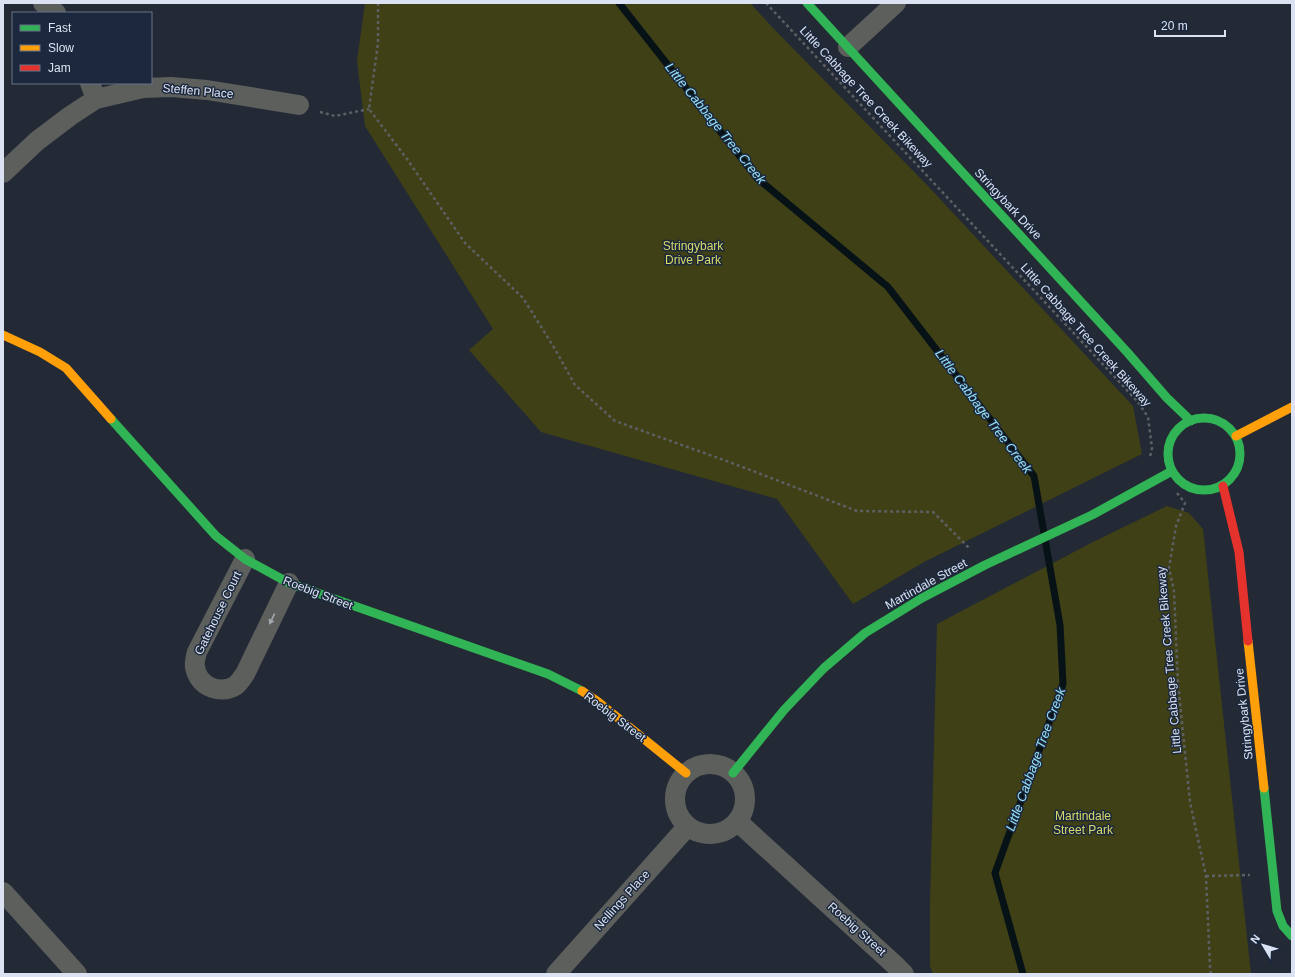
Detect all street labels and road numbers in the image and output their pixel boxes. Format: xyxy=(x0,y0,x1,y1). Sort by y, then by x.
street label: Little Cabbage Tree Creek Bikeway xyxy=(797,23,935,171)
street label: Steffen Place xyxy=(162,81,234,101)
street label: Stringybark Drive xyxy=(971,166,1045,243)
street label: Little Cabbage Tree Creek Bikeway xyxy=(1018,260,1154,410)
street label: Martindale Street xyxy=(883,555,970,612)
street label: Little Cabbage Tree Creek Bikeway xyxy=(1154,566,1184,754)
street label: Gatehouse Court xyxy=(192,568,245,657)
street label: Roebig Street xyxy=(281,573,355,613)
street label: Stringybark Drive xyxy=(1232,667,1256,760)
street label: Roebig Street xyxy=(581,689,649,745)
street label: Nellings Place xyxy=(591,867,653,933)
street label: Roebig Street xyxy=(825,899,889,959)

